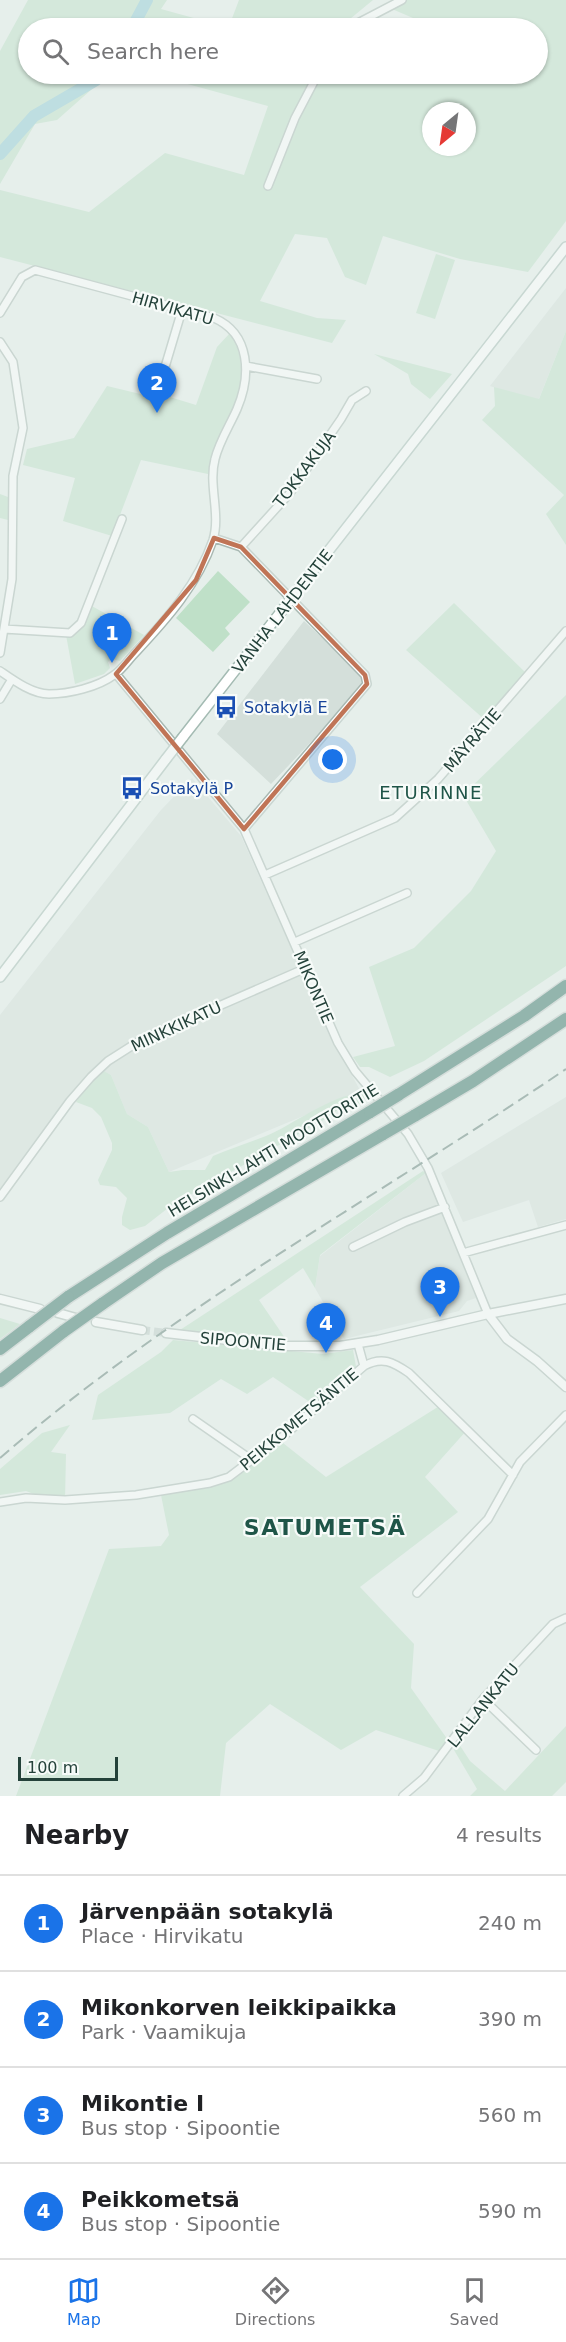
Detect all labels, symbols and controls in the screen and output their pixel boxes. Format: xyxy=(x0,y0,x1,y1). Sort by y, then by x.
search box xyxy=(18,18,548,84)
icon: search xyxy=(39,35,72,68)
text: Search here xyxy=(87,39,219,64)
north arrow xyxy=(422,102,476,156)
street label: HIRVIKATU xyxy=(130,288,216,329)
pin: 2 xyxy=(138,364,176,413)
street label: TOKKAKUJA xyxy=(269,427,339,512)
street label: VANHA LAHDENTIE xyxy=(228,546,337,677)
pin: 1 xyxy=(92,614,132,663)
bus stop icon: Sotakylä E xyxy=(213,694,239,720)
place label: Sotakylä E xyxy=(244,698,328,717)
street label: MÄYRÄTIE xyxy=(440,705,505,776)
your location xyxy=(318,745,347,774)
bus stop icon: Sotakylä P xyxy=(119,775,145,801)
place label: Sotakylä P xyxy=(150,779,234,798)
district label: ETURINNE xyxy=(379,782,483,803)
street label: MIKONTIE xyxy=(290,948,337,1026)
street label: MINKKIKATU xyxy=(128,997,224,1056)
street label: HELSINKI-LAHTI MOOTTORITIE xyxy=(165,1080,382,1221)
pin: 3 xyxy=(420,1268,460,1317)
pin: 4 xyxy=(306,1304,346,1353)
street label: SIPOONTIE xyxy=(199,1328,287,1355)
street label: PEIKKOMETSÄNTIE xyxy=(236,1364,362,1474)
district label: SATUMETSÄ xyxy=(244,1515,406,1540)
street label: LALLANKATU xyxy=(444,1659,523,1751)
scale bar xyxy=(18,1754,118,1782)
text: 100 m xyxy=(27,1758,78,1777)
text: Nearby xyxy=(24,1820,129,1850)
text: 4 results xyxy=(456,1823,542,1847)
text: Järvenpään sotakylä xyxy=(81,1899,334,1924)
text: 1 xyxy=(37,1911,50,1935)
text: 240 m xyxy=(478,1911,542,1935)
text: Place · Hirvikatu xyxy=(81,1924,243,1948)
text: Mikonkorven leikkipaikka xyxy=(81,1995,397,2020)
text: 2 xyxy=(37,2007,50,2031)
text: 390 m xyxy=(478,2007,542,2031)
text: Park · Vaamikuja xyxy=(81,2020,246,2044)
text: Mikontie I xyxy=(81,2091,204,2116)
text: 3 xyxy=(37,2103,50,2127)
text: 560 m xyxy=(478,2103,542,2127)
text: Bus stop · Sipoontie xyxy=(81,2116,280,2140)
text: Peikkometsä xyxy=(81,2187,240,2212)
text: 4 xyxy=(37,2199,50,2223)
text: 590 m xyxy=(478,2199,542,2223)
text: Bus stop · Sipoontie xyxy=(81,2212,280,2236)
tab: Map xyxy=(67,2274,101,2329)
tab: Directions xyxy=(235,2274,315,2329)
tab: Saved xyxy=(450,2274,499,2329)

